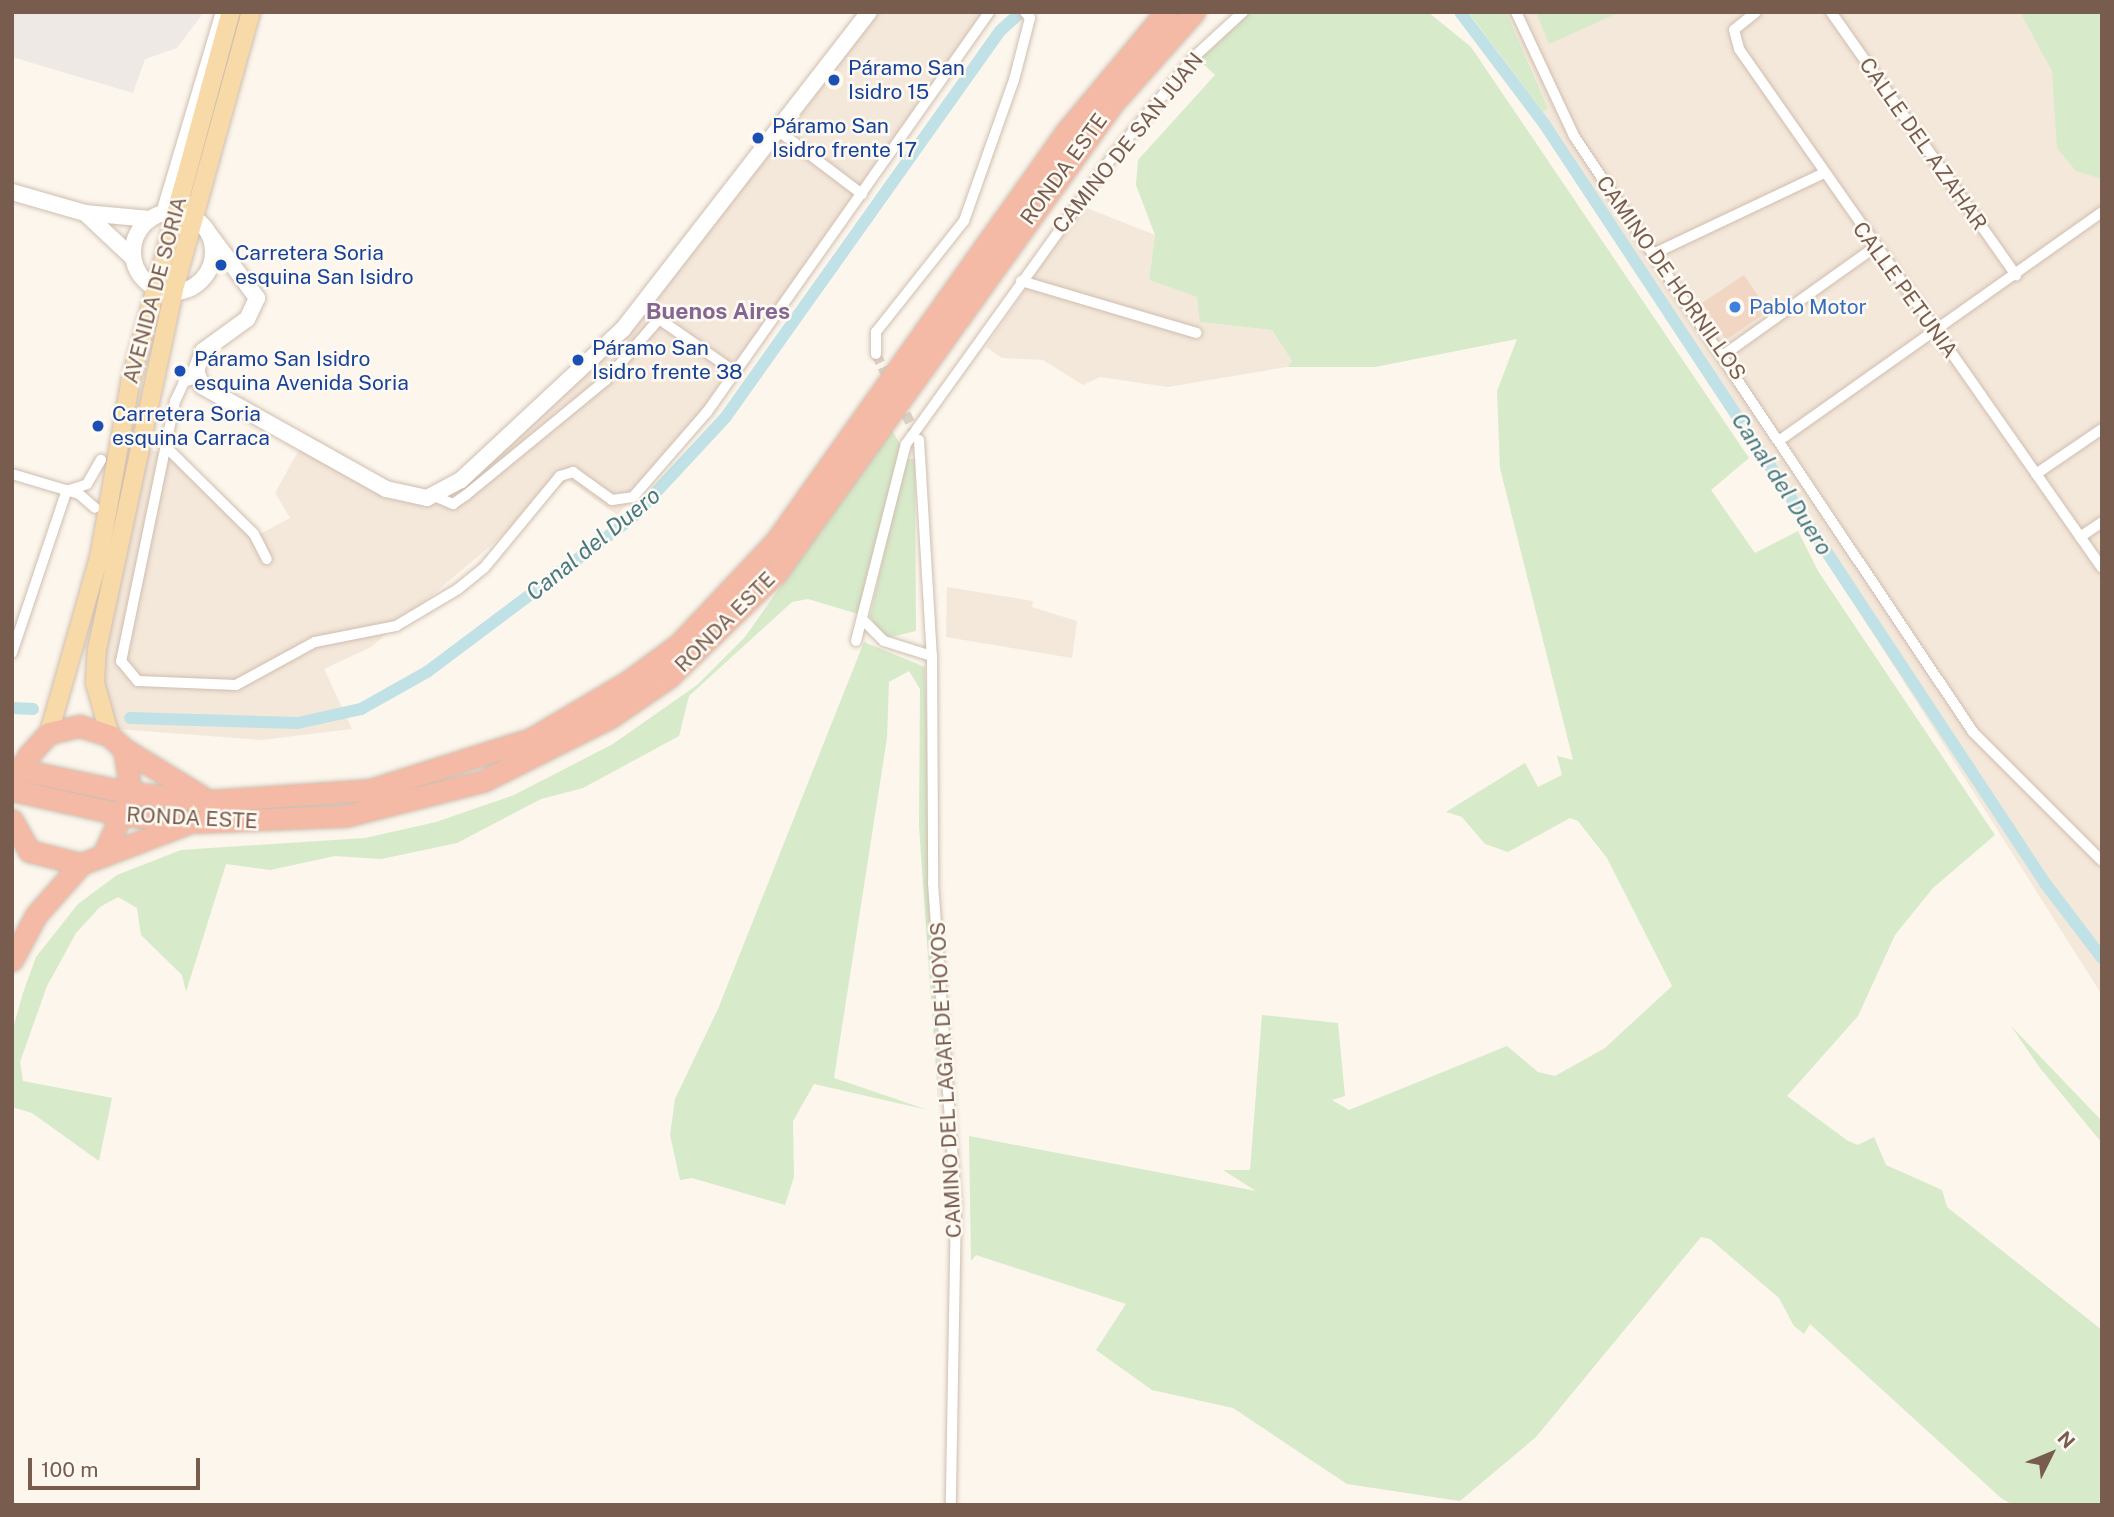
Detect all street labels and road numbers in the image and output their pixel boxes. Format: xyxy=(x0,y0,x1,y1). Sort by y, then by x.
street label: CAMINO DE SAN JUAN xyxy=(1047,48,1209,238)
street label: CALLE DEL AZAHAR xyxy=(1854,53,1992,235)
street label: RONDA ESTE xyxy=(1015,108,1113,230)
street label: CAMINO DE HORNILLOS xyxy=(1591,171,1751,385)
street label: AVENIDA DE SORIA xyxy=(118,194,192,386)
street label: CALLE PETUNIA xyxy=(1847,217,1963,363)
street label: RONDA ESTE xyxy=(670,567,780,677)
street label: RONDA ESTE xyxy=(126,802,258,834)
street label: CAMINO DEL LAGAR DE HOYOS xyxy=(925,921,967,1239)

